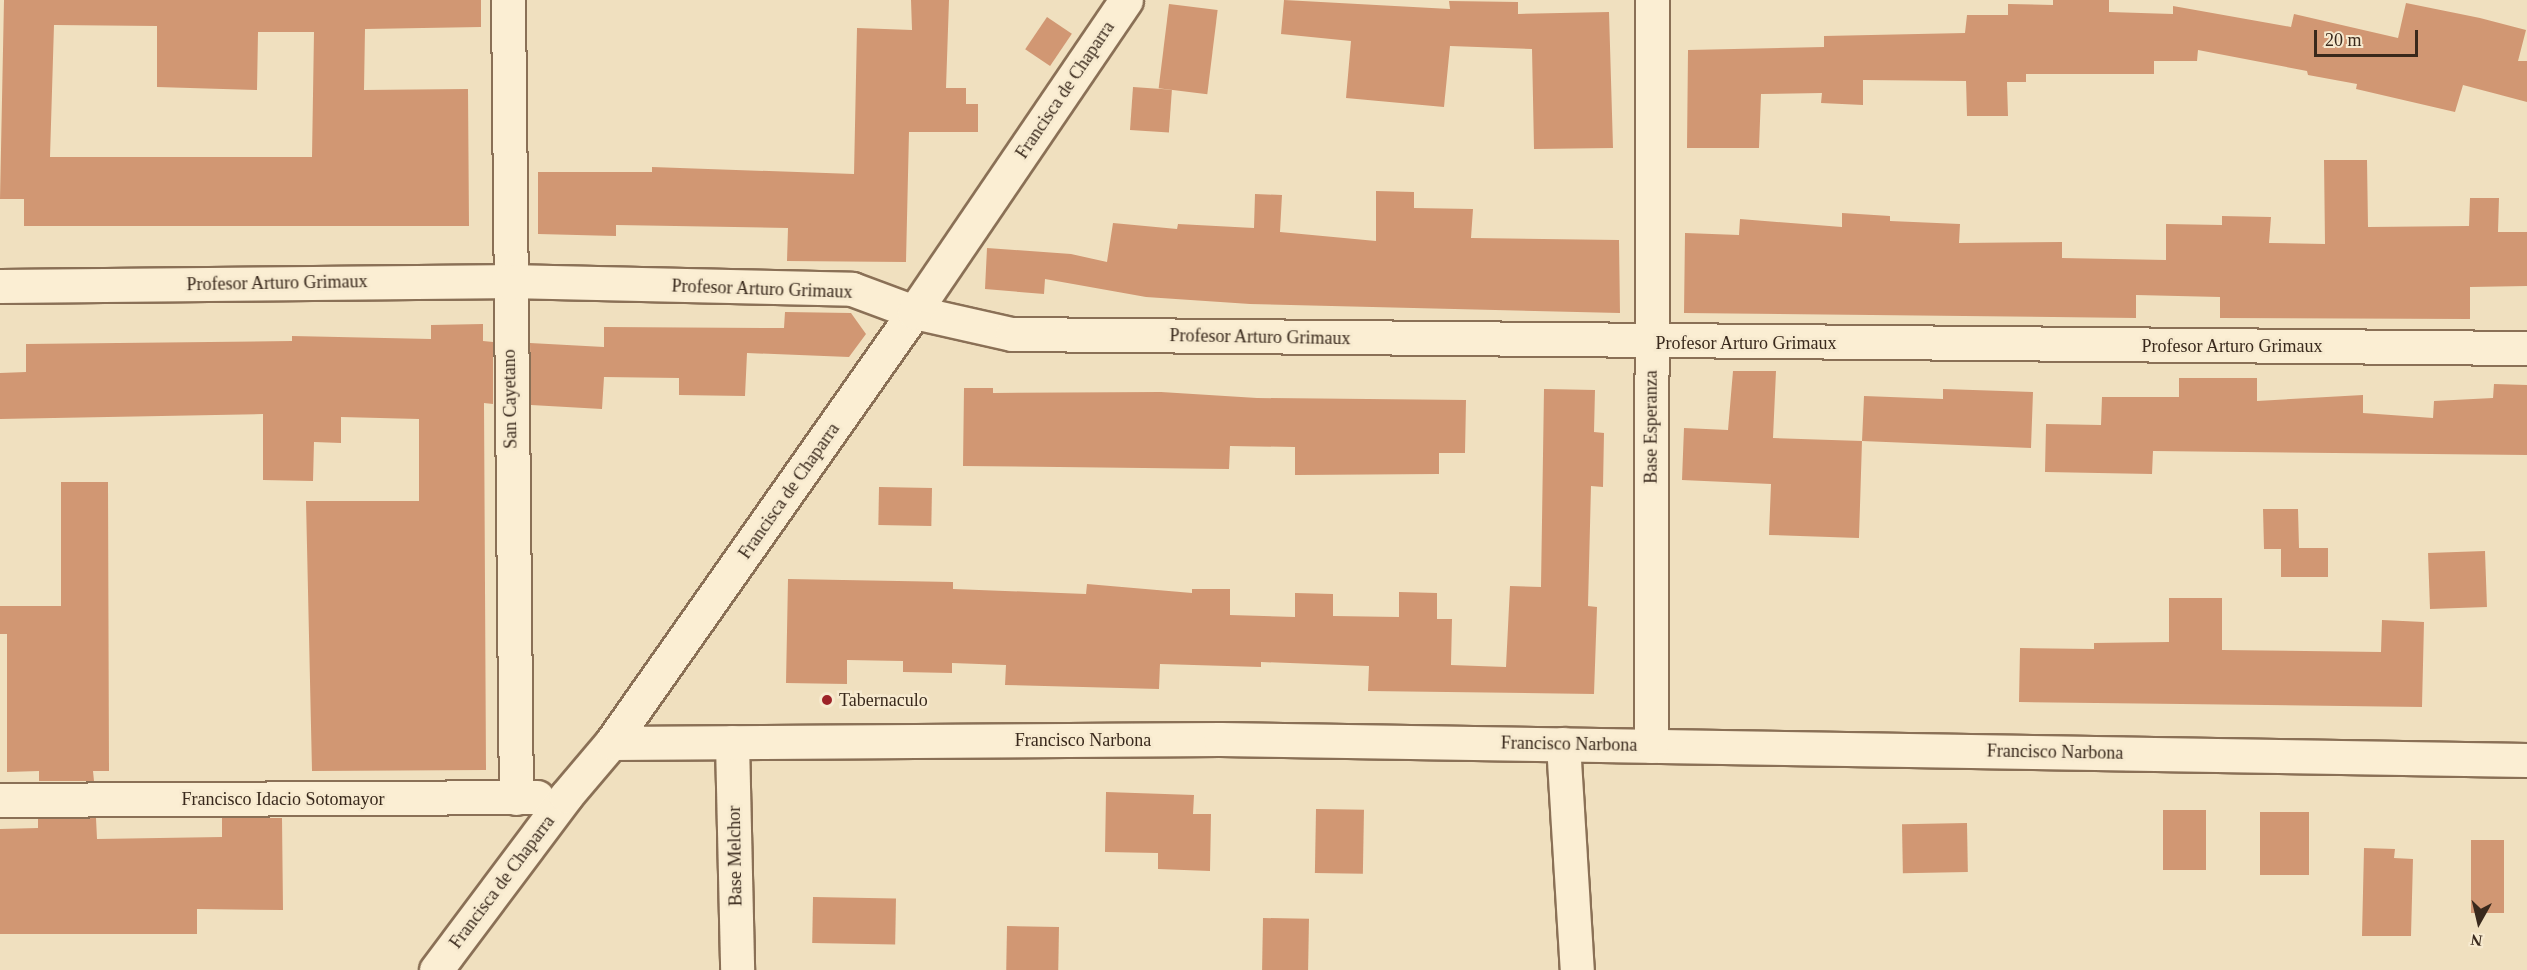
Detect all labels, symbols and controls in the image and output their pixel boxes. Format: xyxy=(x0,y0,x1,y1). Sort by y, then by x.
street label: Francisca de Chaparra xyxy=(1011,17,1119,163)
scale bar xyxy=(2317,18,2420,56)
text: 20 m xyxy=(2325,30,2362,50)
street label: Profesor Arturo Grimaux xyxy=(186,271,368,295)
street label: Profesor Arturo Grimaux xyxy=(671,275,853,303)
street label: Profesor Arturo Grimaux xyxy=(1169,325,1351,349)
street label: Profesor Arturo Grimaux xyxy=(1655,332,1837,354)
street label: Profesor Arturo Grimaux xyxy=(2141,335,2323,357)
street label: San Cayetano xyxy=(498,349,522,449)
street label: Base Esperanza xyxy=(1640,370,1662,484)
street label: Francisca de Chaparra xyxy=(734,419,844,563)
place label: Tabernaculo xyxy=(839,689,928,711)
marker: Tabernaculo xyxy=(820,693,834,707)
street label: Francisco Narbona xyxy=(1015,729,1151,751)
street label: Francisco Narbona xyxy=(1501,732,1637,756)
street label: Francisco Narbona xyxy=(1987,740,2123,764)
street label: Francisco Idacio Sotomayor xyxy=(182,788,384,810)
street label: Base Melchor xyxy=(723,806,747,906)
street label: Francisca de Chaparra xyxy=(445,811,559,953)
north arrow xyxy=(2449,892,2509,952)
text: N xyxy=(2470,931,2483,950)

